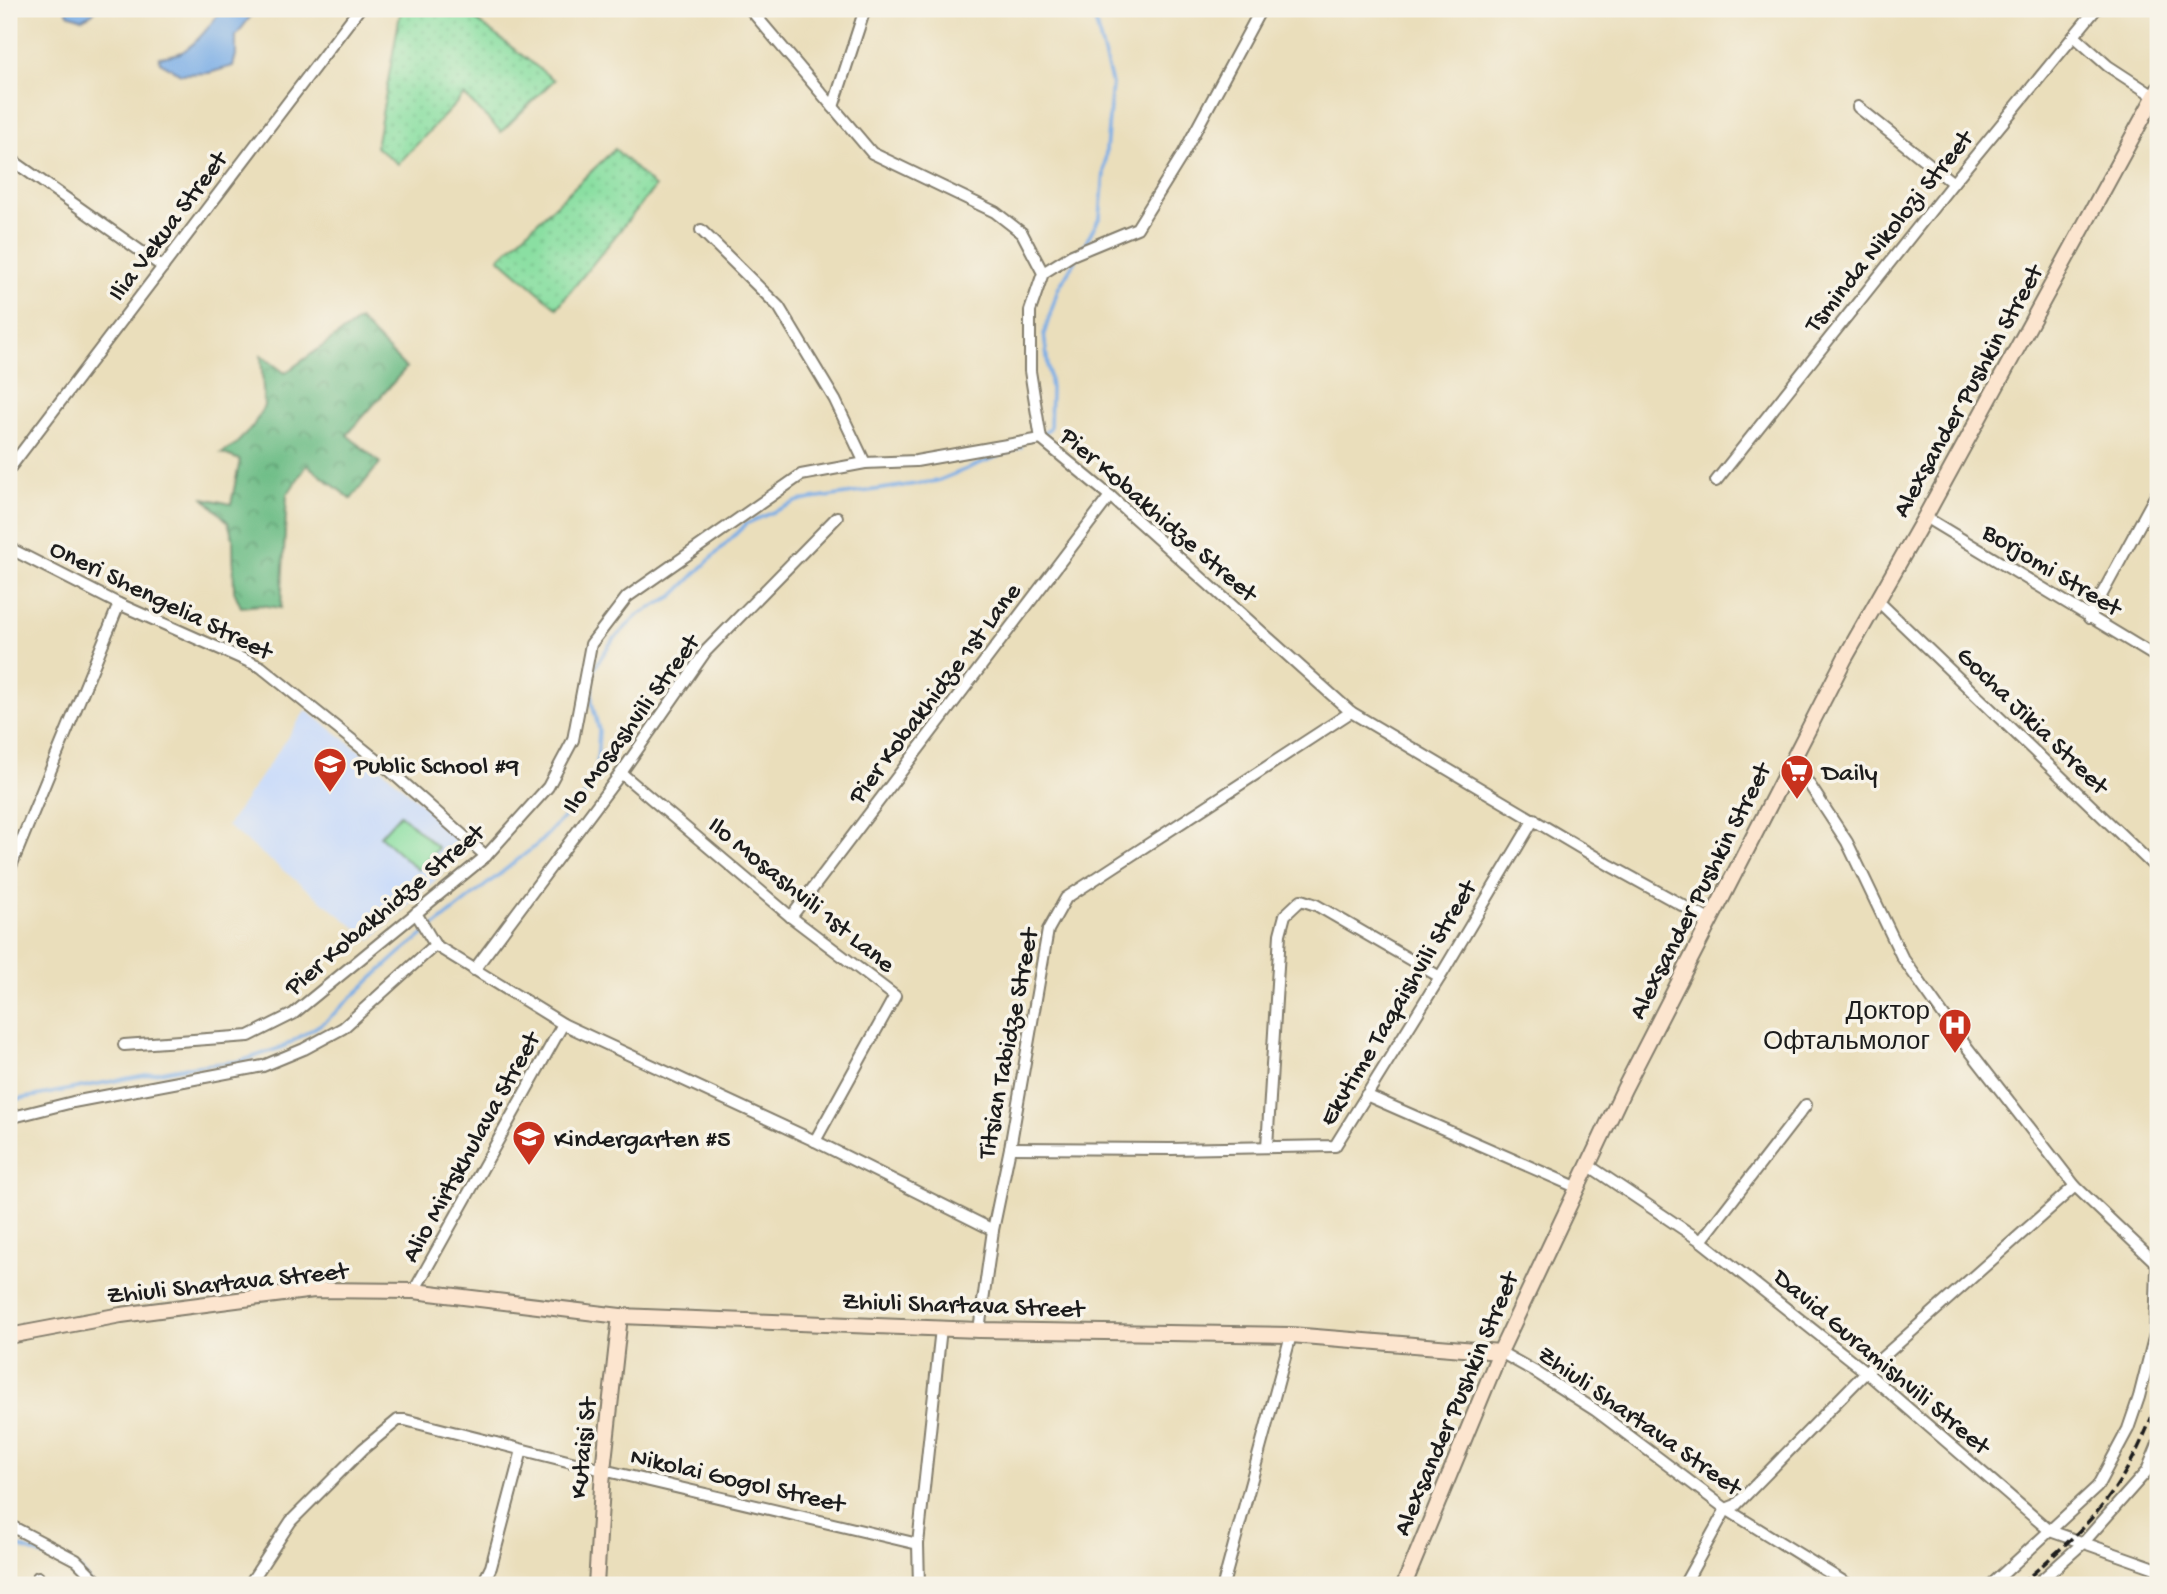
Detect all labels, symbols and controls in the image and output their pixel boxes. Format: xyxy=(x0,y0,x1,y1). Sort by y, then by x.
street label: Tsminda Nikolozi Street xyxy=(1798,124,1983,342)
street label: Ilia Vekua Street xyxy=(103,145,238,309)
street label: Alexsander Pushkin Street xyxy=(1888,259,2053,524)
street label: Pier Kobakhidze Street xyxy=(1051,422,1264,612)
street label: Borjomi Street xyxy=(1975,518,2128,627)
street label: Oneri Shengelia Street xyxy=(44,535,278,670)
street label: Pier Kobakhidze 1st Lane xyxy=(843,578,1030,812)
street label: Ilo Mosashvili Street xyxy=(557,628,710,822)
street label: Gocha Jikia Street xyxy=(1948,642,2115,804)
school or university icon: Public School #9 xyxy=(311,745,349,794)
supermarket icon: Daily xyxy=(1778,752,1816,801)
place label: Public School #9 xyxy=(353,753,519,784)
street label: Alexsander Pushkin Street xyxy=(1624,757,1781,1025)
place label: Daily xyxy=(1820,760,1878,791)
street label: Ilo Mosashvili 1st Lane xyxy=(700,811,900,982)
street label: Pier Kobakhidze Street xyxy=(279,817,494,1005)
street label: Ekvtime Taqaishvili Street xyxy=(1314,874,1487,1133)
street label: Titsian Tabidze Street xyxy=(973,924,1048,1164)
place label: Доктор Офтальмолог xyxy=(1763,999,1930,1060)
hospital icon: Доктор Офтальмолог xyxy=(1936,1006,1974,1055)
street label: Alio Mirtskhulava Street xyxy=(397,1025,550,1269)
school or university icon: Kindergarten #5 xyxy=(510,1118,548,1167)
place label: Kindergarten #5 xyxy=(554,1126,731,1157)
street label: Zhiuli Shartava Street xyxy=(105,1257,352,1314)
street label: David Guramishvili Street xyxy=(1764,1262,1997,1465)
street label: Alexsander Pushkin Street xyxy=(1388,1266,1529,1541)
street label: Zhiuli Shartava Street xyxy=(841,1288,1087,1327)
street label: Zhiuli Shartava Street xyxy=(1530,1341,1748,1506)
street label: Kutaisi St xyxy=(565,1394,606,1500)
street label: Nikolai Gogol Street xyxy=(627,1443,850,1523)

